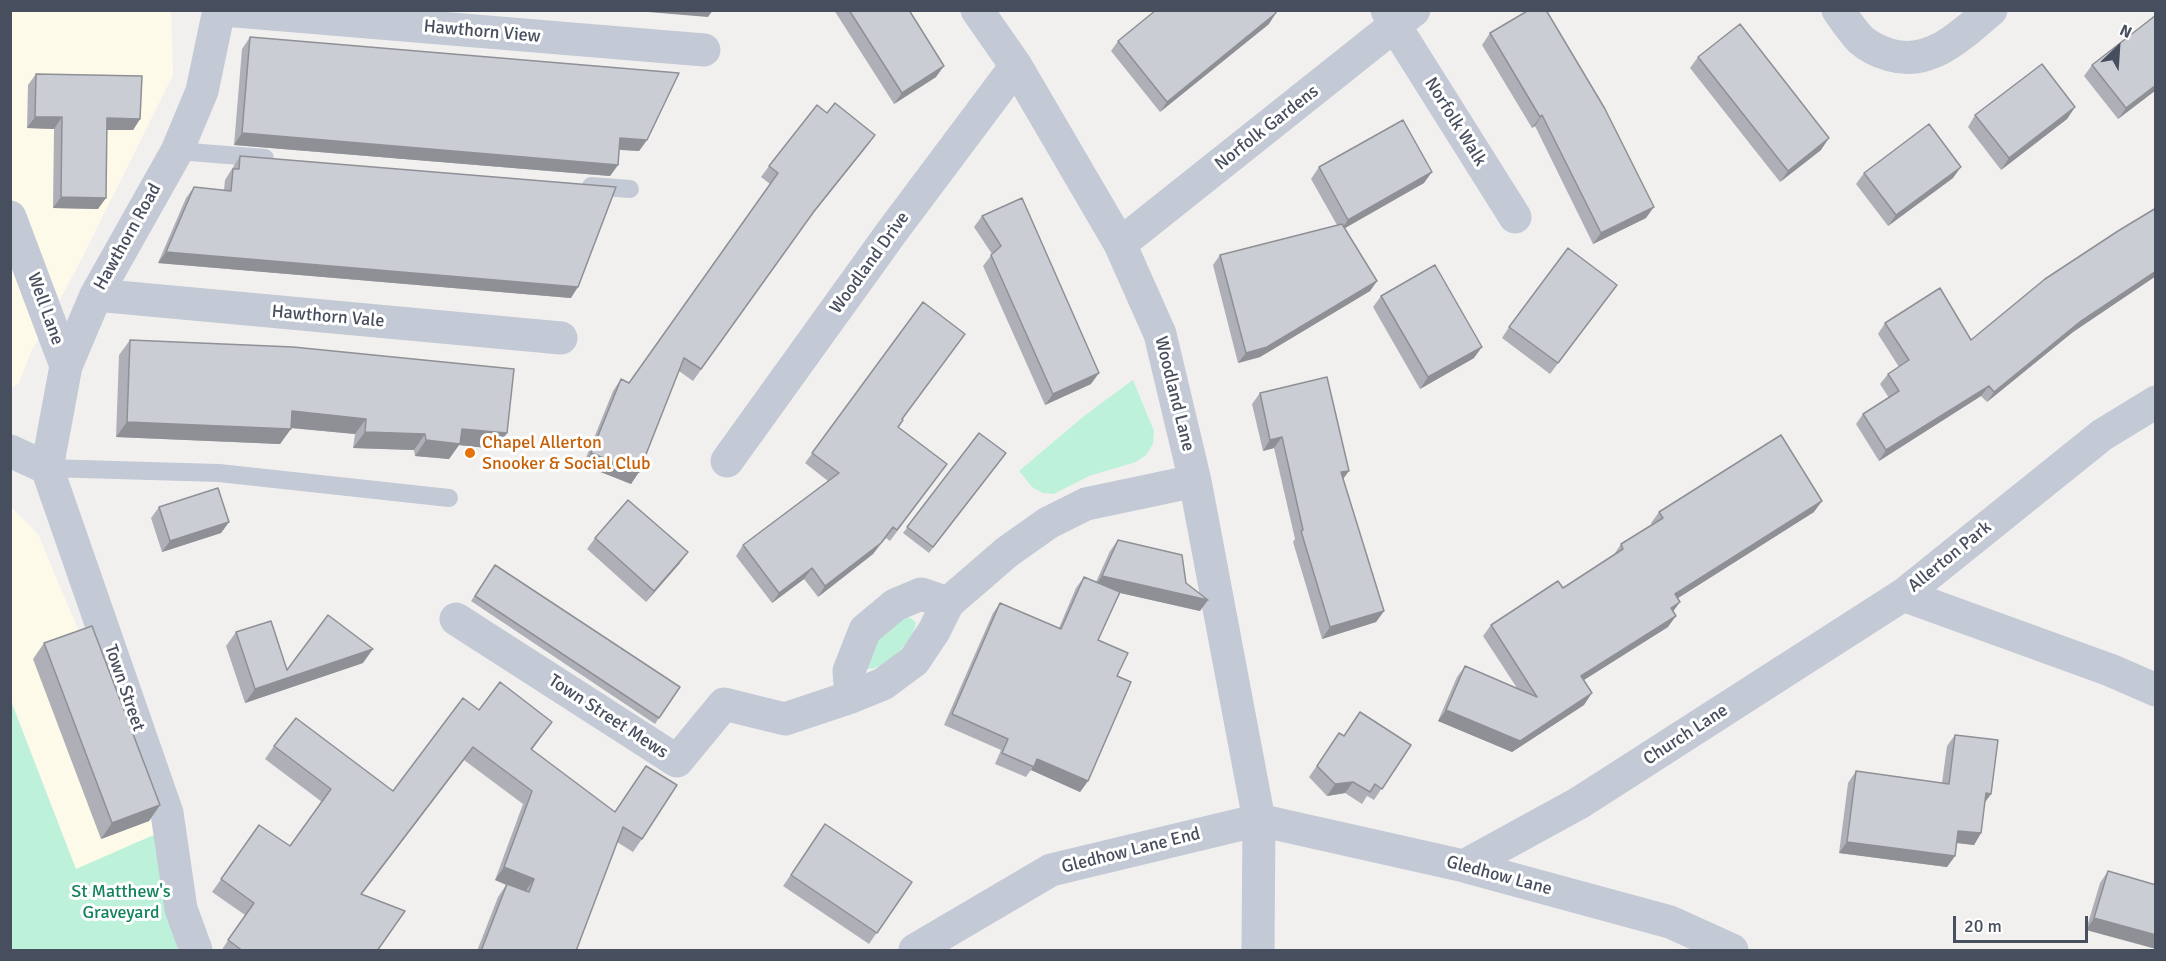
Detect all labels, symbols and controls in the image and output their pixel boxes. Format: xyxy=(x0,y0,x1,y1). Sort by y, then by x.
street label: Hawthorn View xyxy=(423,16,541,48)
north arrow xyxy=(2088,18,2148,78)
text: N xyxy=(2116,20,2135,43)
street label: Norfolk Walk xyxy=(1419,74,1491,170)
street label: Norfolk Gardens xyxy=(1211,81,1323,175)
street label: Hawthorn Road xyxy=(90,180,166,294)
street label: Woodland Drive xyxy=(826,208,914,318)
street label: Well Lane xyxy=(22,270,68,348)
street label: Hawthorn Vale xyxy=(271,301,385,333)
street label: Woodland Lane xyxy=(1149,334,1199,454)
place label: Chapel Allerton Snooker & Social Club xyxy=(482,432,651,474)
marker: Chapel Allerton Snooker & Social Club xyxy=(463,446,477,460)
street label: Allerton Park xyxy=(1904,517,1996,597)
street label: Town Street xyxy=(99,642,149,734)
street label: Town Street Mews xyxy=(544,670,672,764)
street label: Church Lane xyxy=(1640,700,1732,770)
street label: Gledhow Lane End xyxy=(1060,823,1202,879)
street label: Gledhow Lane xyxy=(1444,852,1554,900)
park label: St Matthew's Graveyard xyxy=(71,881,171,924)
scale bar xyxy=(1956,904,2091,942)
text: 20 m xyxy=(1964,915,2002,937)

